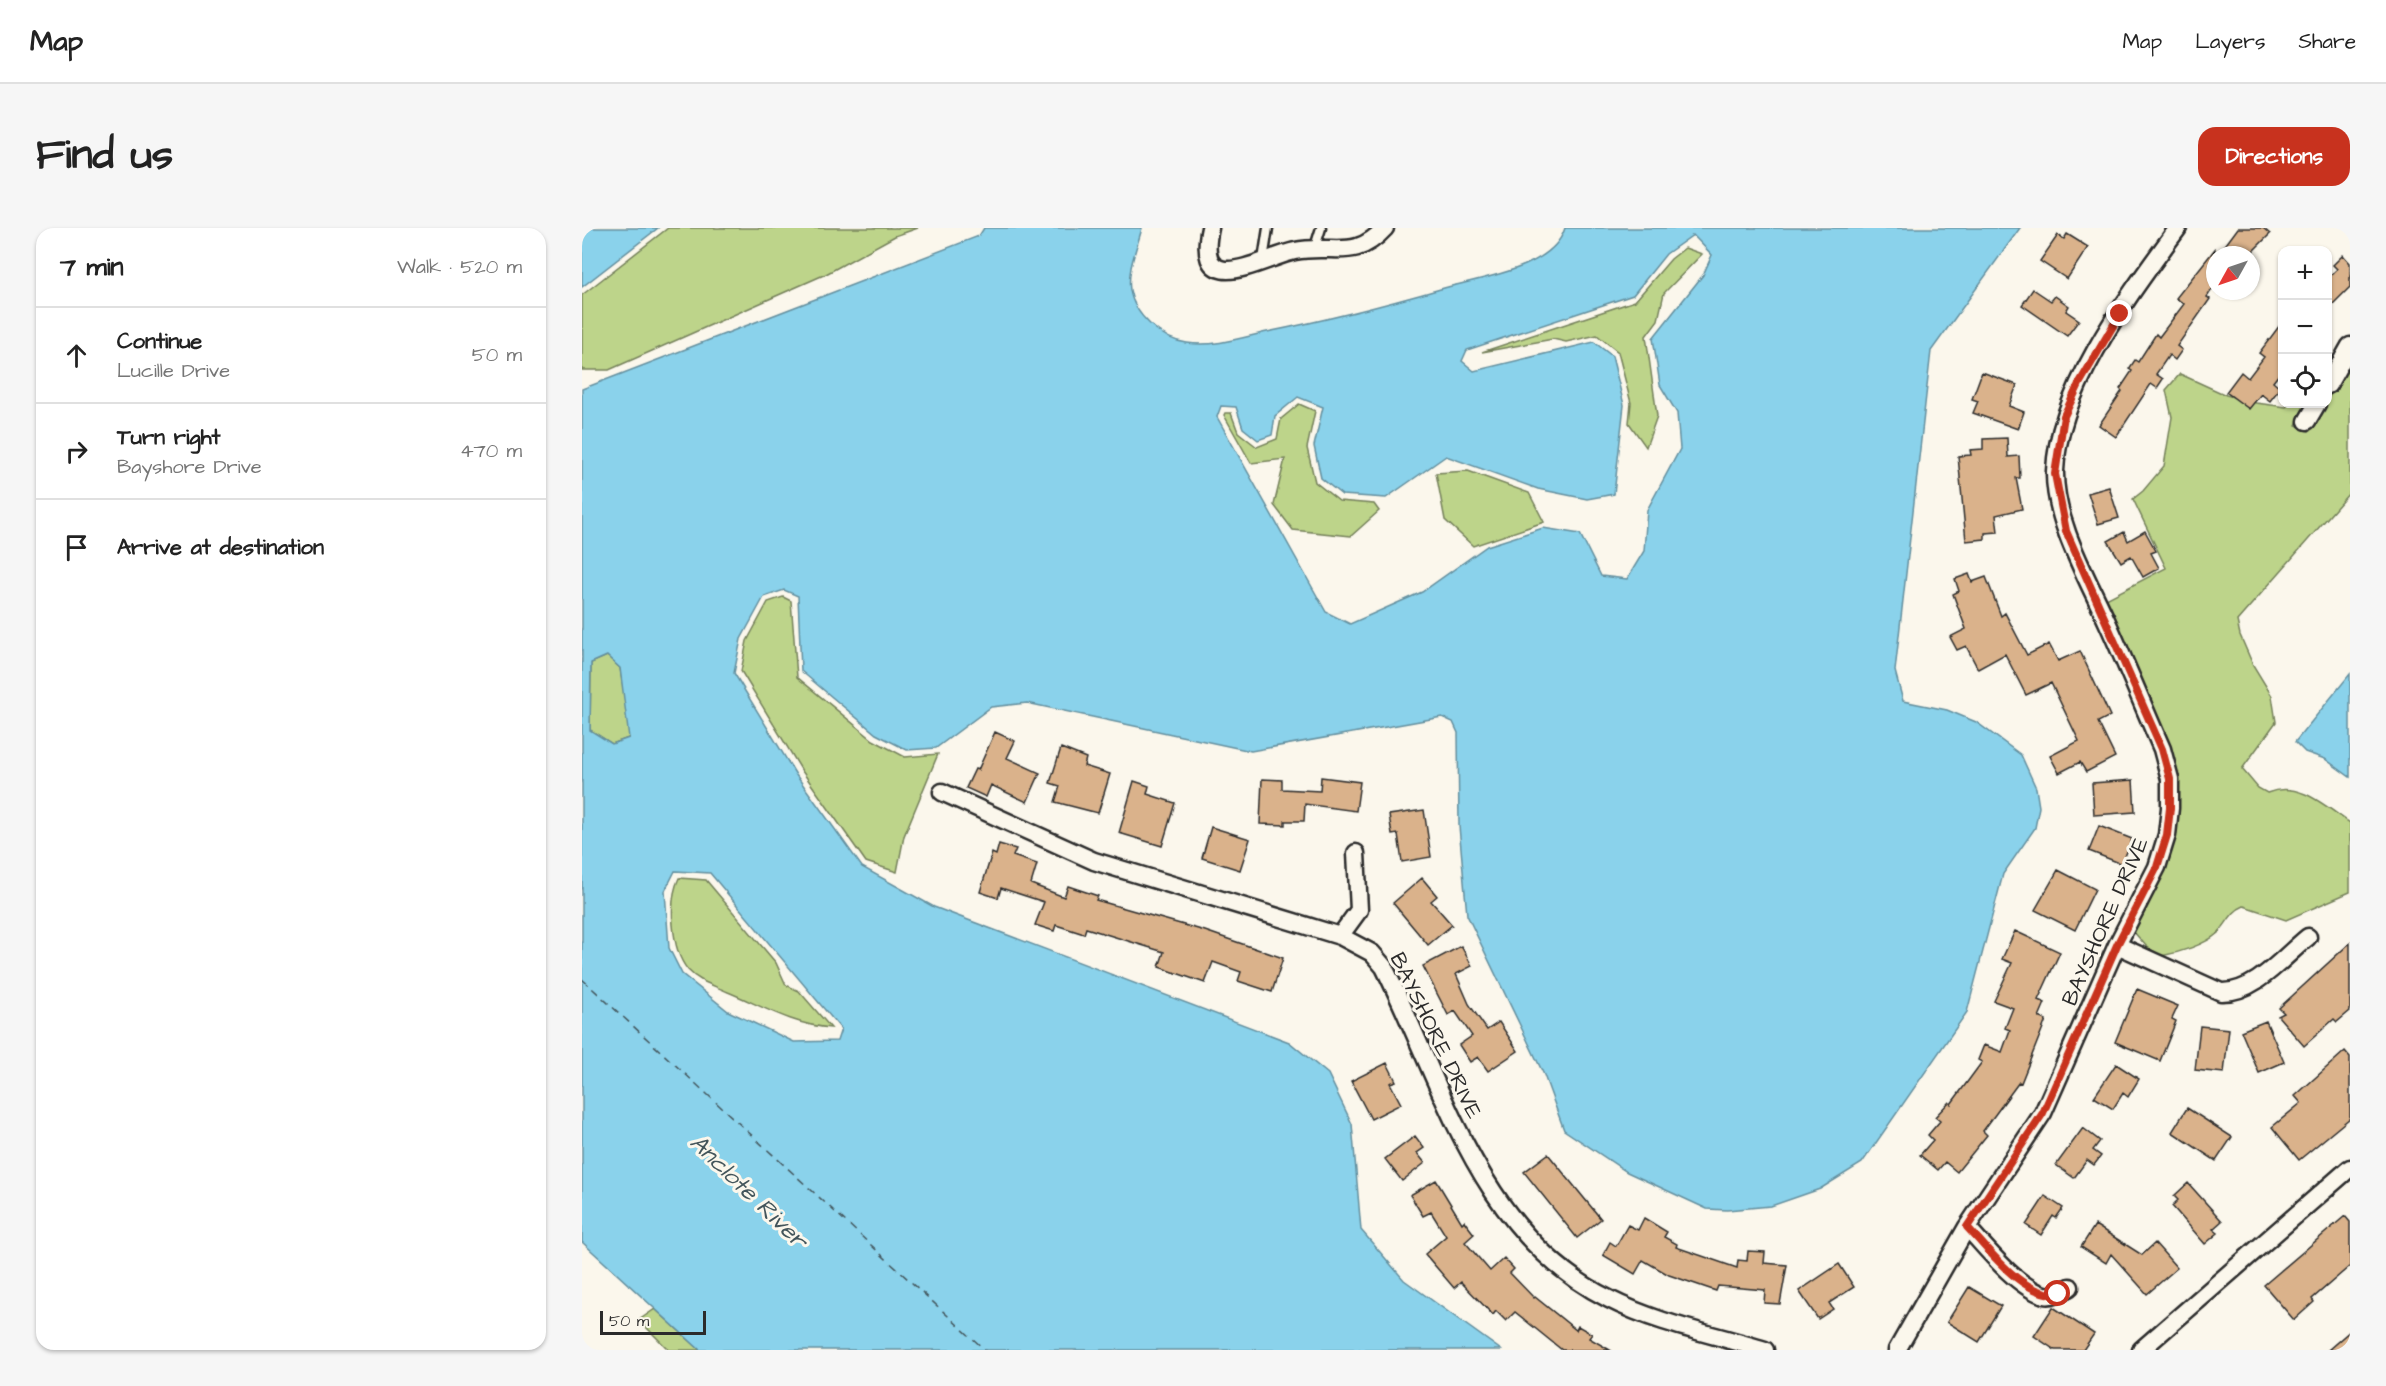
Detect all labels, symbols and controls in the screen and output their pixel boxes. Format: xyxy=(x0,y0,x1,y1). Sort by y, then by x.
text: Map xyxy=(30,22,83,61)
text: Map xyxy=(2122,27,2162,56)
text: Layers xyxy=(2195,27,2265,56)
text: Share xyxy=(2298,27,2356,56)
text: Find us xyxy=(36,127,173,185)
button: Directions xyxy=(2198,127,2350,186)
north arrow xyxy=(2206,246,2260,300)
map controls xyxy=(2278,246,2332,408)
button: + xyxy=(2278,246,2332,300)
text: 7 min xyxy=(60,249,124,285)
text: Walk · 520 m xyxy=(397,253,522,281)
route end xyxy=(2106,300,2132,326)
button: − xyxy=(2278,300,2332,354)
text: Continue xyxy=(117,326,202,357)
icon: ahead xyxy=(60,339,93,372)
text: 50 m xyxy=(472,341,522,369)
button: locate xyxy=(2278,354,2332,408)
text: Lucille Drive xyxy=(117,357,230,385)
text: Turn right xyxy=(117,422,220,453)
icon: right xyxy=(60,435,93,468)
text: 470 m xyxy=(460,437,522,465)
text: Bayshore Drive xyxy=(117,453,262,481)
icon: arrive xyxy=(60,531,93,564)
text: Arrive at destination xyxy=(117,532,324,563)
street label: BAYSHORE DRIVE xyxy=(2054,832,2156,1011)
street label: BAYSHORE DRIVE xyxy=(1382,947,1489,1124)
water label: Anclote River xyxy=(682,1127,817,1259)
route start xyxy=(2044,1280,2070,1306)
scale bar xyxy=(600,1308,706,1336)
text: 50 m xyxy=(609,1310,649,1332)

